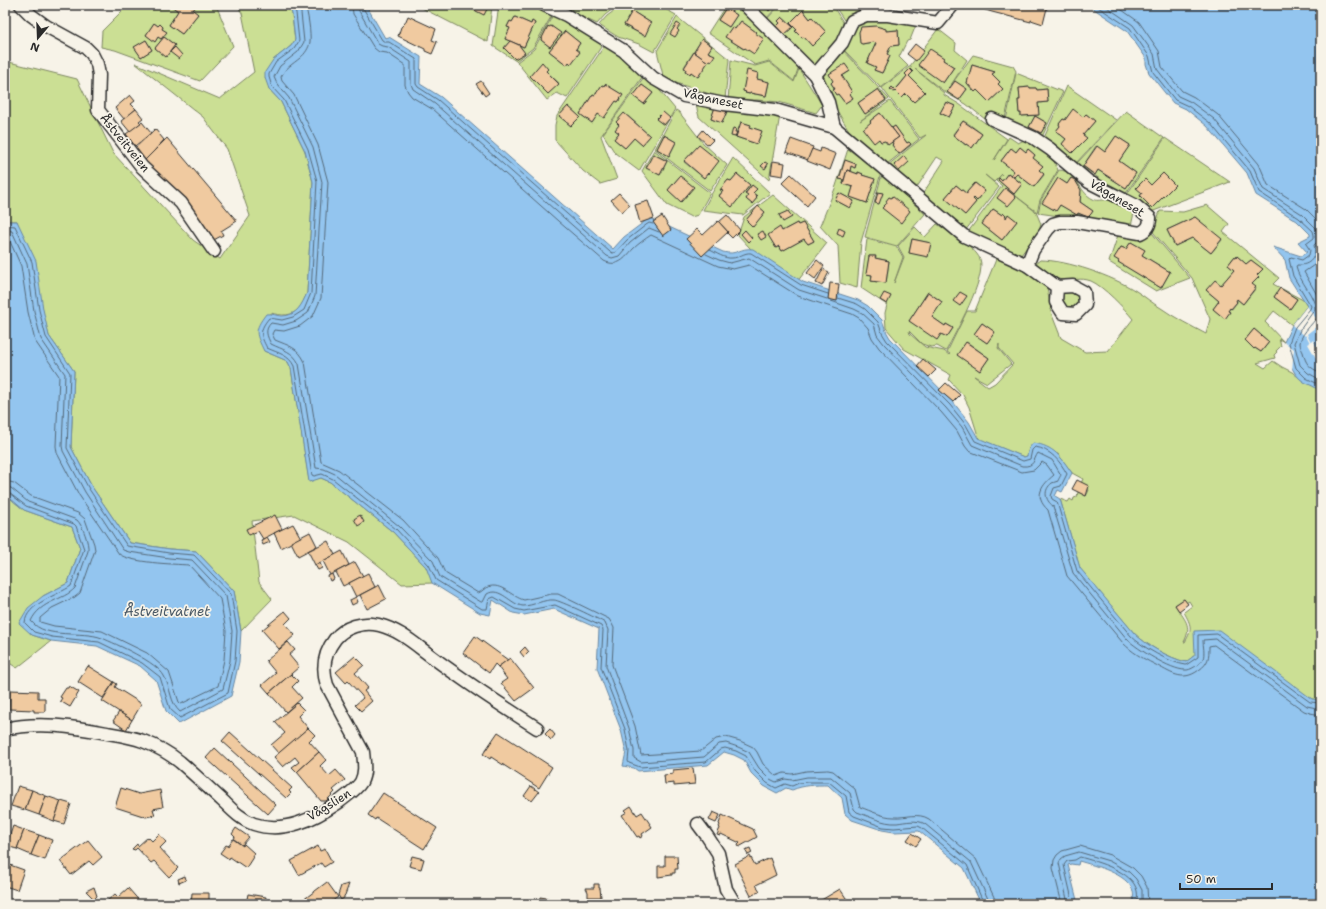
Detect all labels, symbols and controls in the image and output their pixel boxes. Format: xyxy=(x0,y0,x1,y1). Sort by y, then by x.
north arrow xyxy=(18,18,58,58)
text: N xyxy=(28,38,41,55)
street label: Våganeset xyxy=(681,85,745,113)
street label: Åstveitveien xyxy=(96,110,154,176)
street label: Våganeset xyxy=(1087,175,1147,221)
water label: Åstveitvatnet xyxy=(124,601,210,620)
street label: Vågslien xyxy=(304,785,354,825)
scale bar xyxy=(1180,865,1272,891)
text: 50 m xyxy=(1186,871,1216,887)

